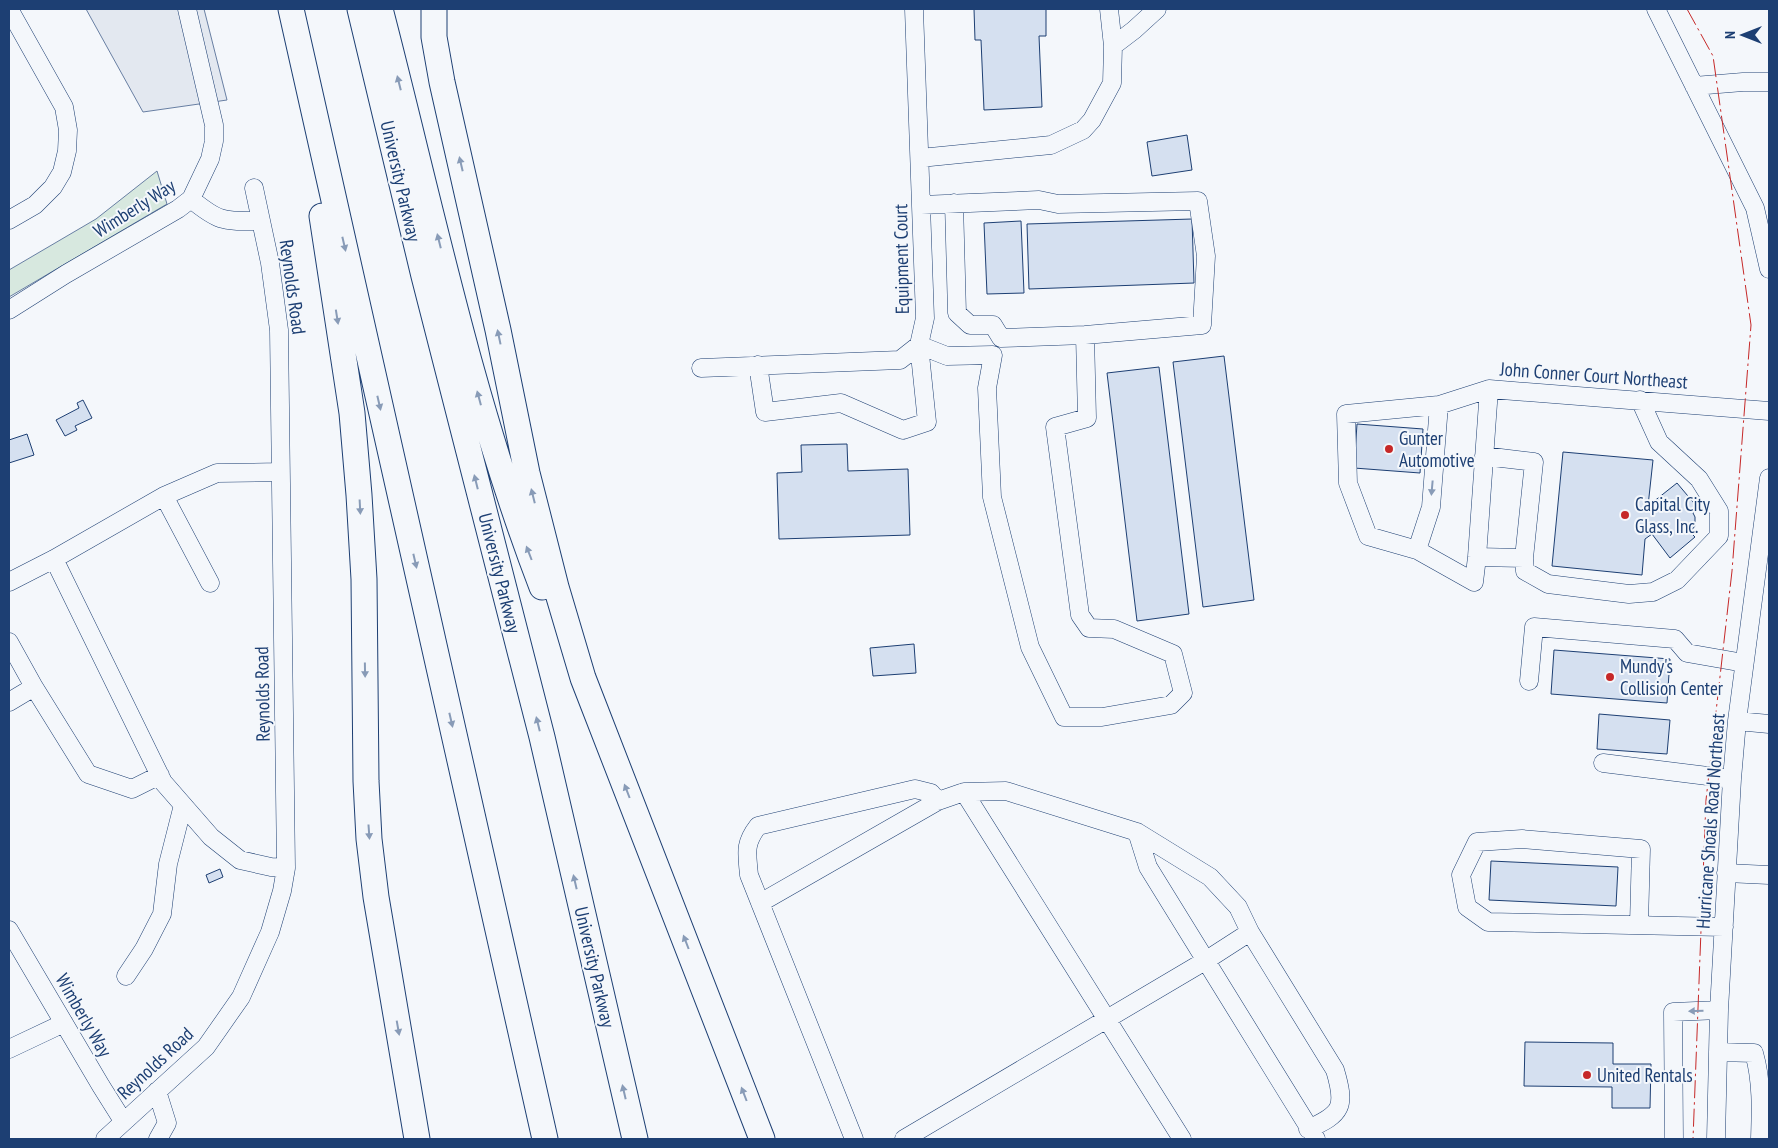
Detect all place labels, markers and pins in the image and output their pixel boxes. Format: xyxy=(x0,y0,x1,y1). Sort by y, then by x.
place label: Gunter Automotive xyxy=(1399,426,1475,472)
marker: Gunter Automotive xyxy=(1383,443,1395,455)
place label: Capital City Glass, Inc. xyxy=(1635,492,1711,538)
marker: Capital City Glass, Inc. xyxy=(1619,509,1631,521)
place label: Mundy's Collision Center xyxy=(1620,654,1724,700)
marker: Mundy's Collision Center xyxy=(1604,671,1616,683)
place label: United Rentals xyxy=(1597,1063,1693,1087)
marker: United Rentals xyxy=(1581,1069,1593,1081)

